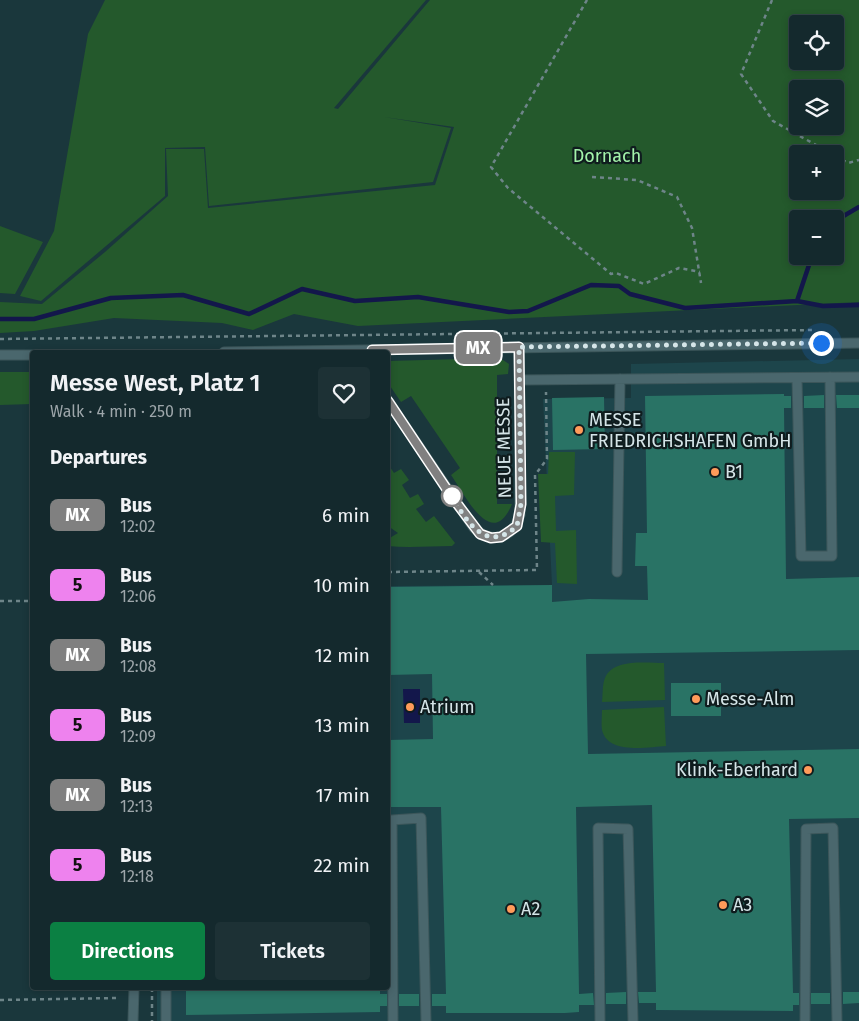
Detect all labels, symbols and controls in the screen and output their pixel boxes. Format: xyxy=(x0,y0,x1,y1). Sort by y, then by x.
map controls xyxy=(789,15,844,265)
button: locate xyxy=(789,15,844,70)
button: layers xyxy=(789,80,844,135)
park label: Dornach xyxy=(573,145,641,167)
button: + xyxy=(789,145,844,200)
button: − xyxy=(789,210,844,265)
your location xyxy=(809,331,834,356)
line badge: MX xyxy=(456,332,500,364)
text: MX xyxy=(466,337,490,359)
button: heart xyxy=(318,367,370,419)
text: Messe West, Platz 1 xyxy=(50,369,260,397)
street label: NEUE MESSE xyxy=(492,397,516,499)
text: Walk · 4 min · 250 m xyxy=(50,402,192,421)
place label: MESSE FRIEDRICHSHAFEN GmbH xyxy=(589,409,791,452)
marker: MESSE FRIEDRICHSHAFEN GmbH xyxy=(573,424,585,436)
text: Departures xyxy=(50,446,147,469)
place label: B1 xyxy=(725,461,743,483)
marker: B1 xyxy=(709,466,721,478)
unlabelled marker xyxy=(441,485,463,507)
text: Bus xyxy=(120,494,152,517)
text: MX xyxy=(65,504,90,526)
text: 6 min xyxy=(322,504,370,527)
text: 12:02 xyxy=(120,517,155,536)
text: Bus xyxy=(120,564,152,587)
text: 5 xyxy=(73,574,82,596)
text: 10 min xyxy=(313,574,370,597)
text: 12:06 xyxy=(120,587,156,606)
text: Bus xyxy=(120,634,152,657)
text: MX xyxy=(65,644,90,666)
text: 12 min xyxy=(315,644,370,667)
text: 12:08 xyxy=(120,657,156,676)
place label: Messe-Alm xyxy=(706,688,794,710)
marker: Messe-Alm xyxy=(690,693,702,705)
place label: Atrium xyxy=(420,696,475,718)
marker: Atrium xyxy=(404,701,416,713)
text: Bus xyxy=(120,704,152,727)
text: 5 xyxy=(73,714,82,736)
text: 13 min xyxy=(314,714,370,737)
text: 12:09 xyxy=(120,727,156,746)
place label: Klink-Eberhard xyxy=(676,759,798,781)
marker: Klink-Eberhard xyxy=(802,764,814,776)
text: Bus xyxy=(120,774,152,797)
text: MX xyxy=(65,784,90,806)
text: 17 min xyxy=(316,784,370,807)
text: 12:13 xyxy=(120,797,153,816)
text: Bus xyxy=(120,844,152,867)
text: 5 xyxy=(73,854,82,876)
text: 22 min xyxy=(313,854,370,877)
text: 12:18 xyxy=(120,867,154,886)
place label: A3 xyxy=(733,894,752,916)
place label: A2 xyxy=(521,898,540,920)
marker: A3 xyxy=(717,899,729,911)
marker: A2 xyxy=(505,903,517,915)
button: Directions xyxy=(50,922,205,980)
button: Tickets xyxy=(215,922,370,980)

